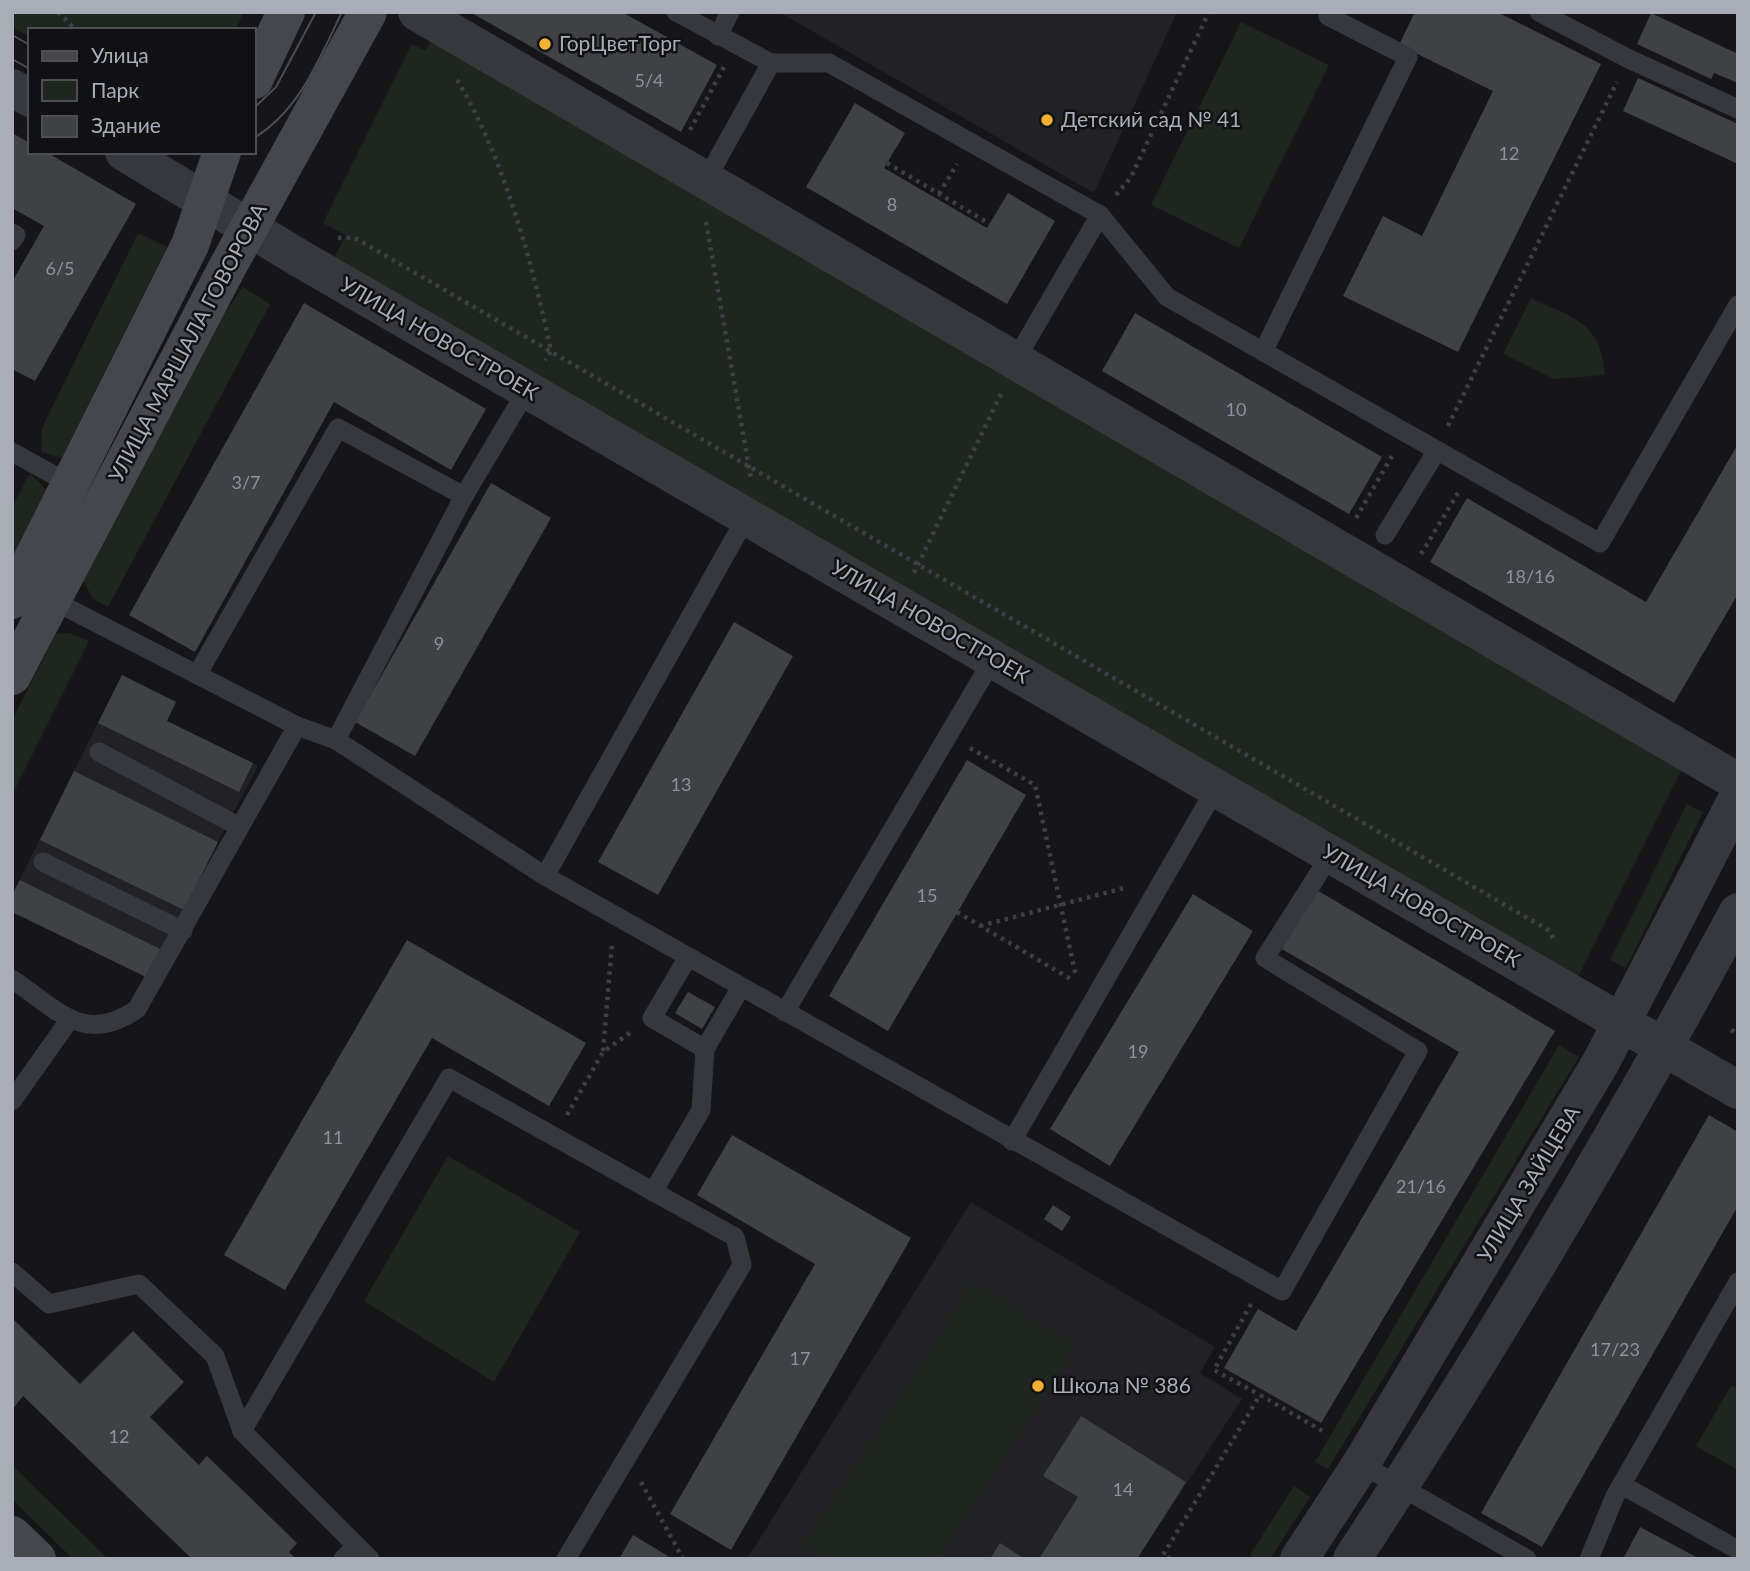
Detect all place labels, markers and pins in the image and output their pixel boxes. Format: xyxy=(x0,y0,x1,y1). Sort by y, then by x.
place label: ГорЦветТорг xyxy=(559,30,681,55)
marker: ГорЦветТорг xyxy=(537,36,553,52)
place label: Детский сад № 41 xyxy=(1061,106,1241,131)
marker: Детский сад № 41 xyxy=(1039,112,1055,128)
place label: Школа № 386 xyxy=(1052,1372,1191,1397)
marker: Школа № 386 xyxy=(1030,1378,1046,1394)

